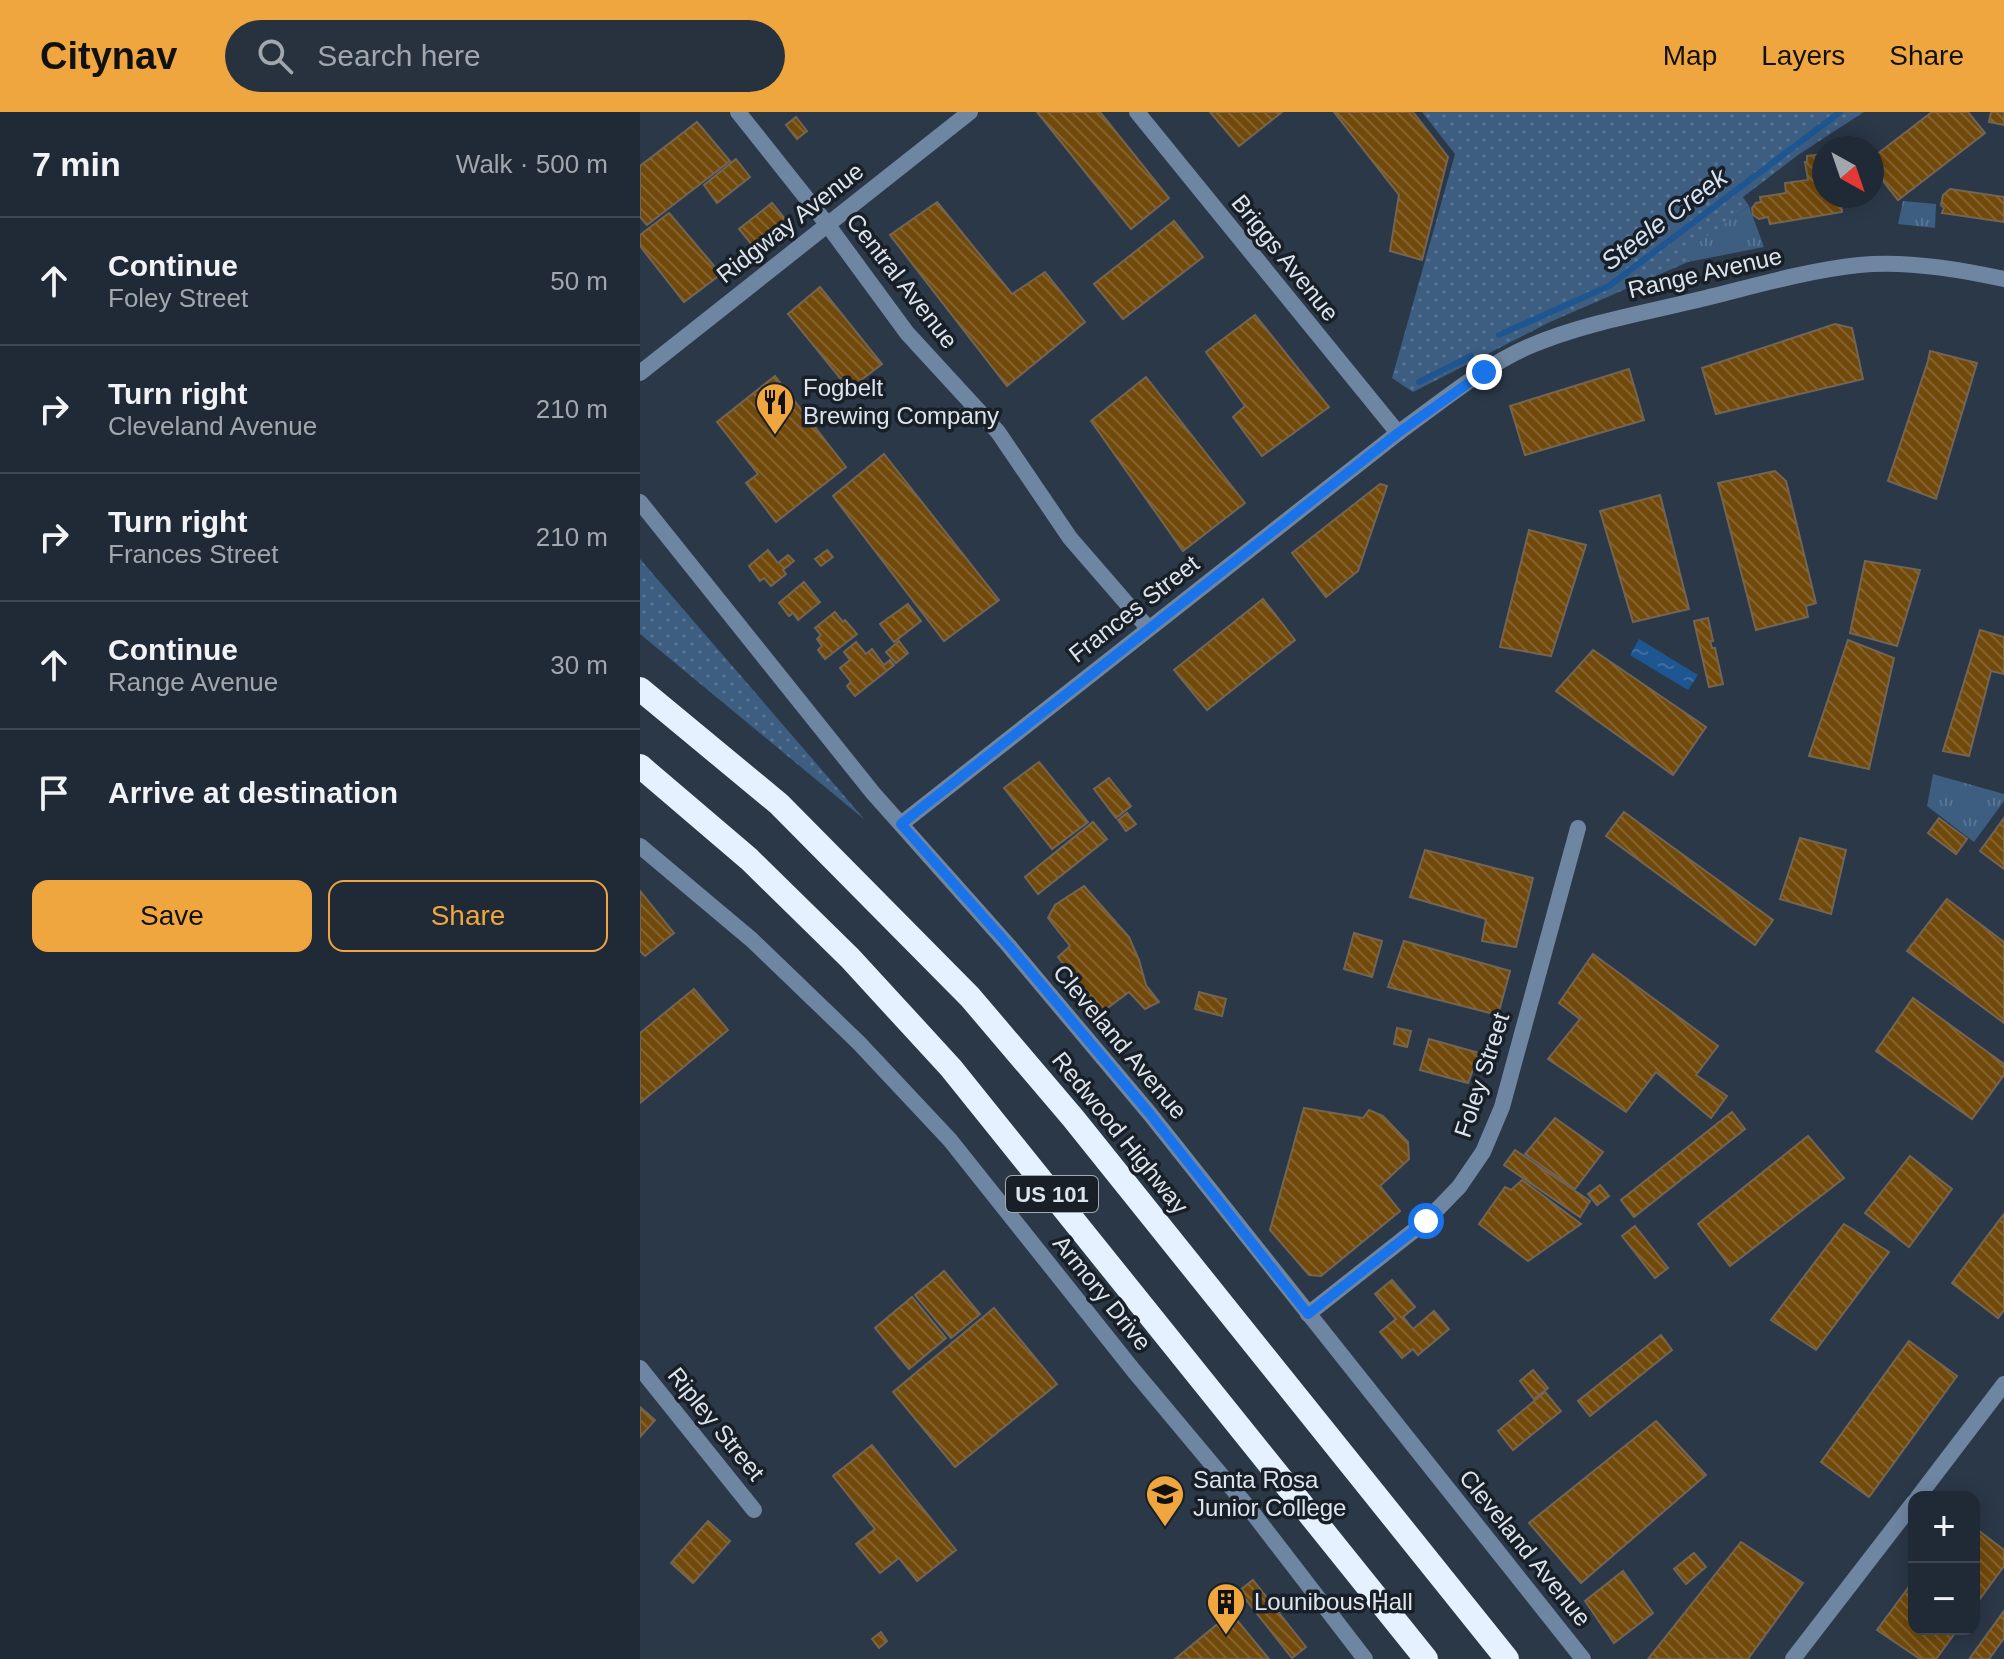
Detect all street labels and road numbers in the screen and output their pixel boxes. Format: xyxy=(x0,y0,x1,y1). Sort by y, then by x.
street label: Ridgway Avenue xyxy=(711,157,868,288)
street label: Briggs Avenue xyxy=(1226,189,1344,326)
street label: Central Avenue xyxy=(841,208,963,353)
street label: Range Avenue xyxy=(1625,242,1784,303)
street label: Frances Street xyxy=(1063,549,1204,668)
street label: Cleveland Avenue xyxy=(1048,959,1193,1124)
street label: Foley Street xyxy=(1449,1009,1514,1141)
street label: Redwood Highway xyxy=(1047,1046,1194,1219)
road number: US 101 xyxy=(1006,1176,1098,1212)
street label: Armory Drive xyxy=(1048,1230,1157,1356)
street label: Ripley Street xyxy=(663,1362,770,1486)
street label: Cleveland Avenue xyxy=(1454,1464,1597,1631)

